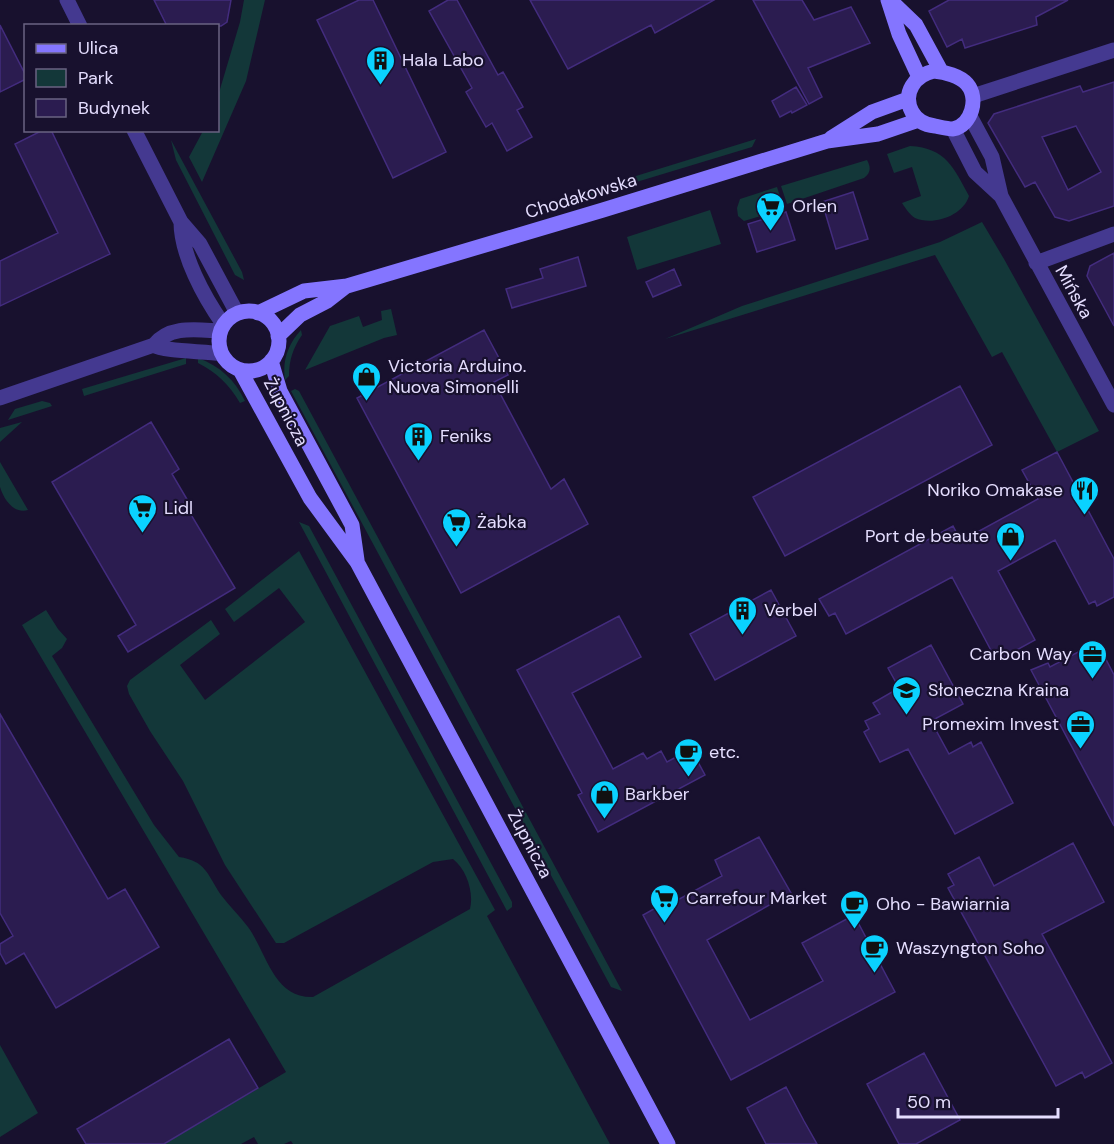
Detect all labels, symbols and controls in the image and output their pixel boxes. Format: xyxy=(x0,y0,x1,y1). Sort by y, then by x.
legend xyxy=(24,24,219,132)
text: Ulica xyxy=(78,36,118,60)
building icon: Hala Labo xyxy=(365,44,397,86)
place label: Hala Labo xyxy=(402,48,484,72)
text: Park xyxy=(78,66,114,90)
text: Budynek xyxy=(78,96,150,120)
street label: Chodakowska xyxy=(522,168,640,224)
supermarket icon: Orlen xyxy=(755,190,787,232)
place label: Orlen xyxy=(792,194,837,218)
street label: Mińska xyxy=(1050,261,1098,323)
place label: Victoria Arduino. Nuova Simonelli xyxy=(388,354,526,399)
shop icon: Victoria Arduino. Nuova Simonelli xyxy=(351,360,383,402)
street label: Żupnicza xyxy=(258,374,314,450)
building icon: Feniks xyxy=(403,420,435,462)
place label: Feniks xyxy=(440,424,492,448)
restaurant icon: Noriko Omakase xyxy=(1068,474,1100,516)
place label: Noriko Omakase xyxy=(927,478,1063,502)
supermarket icon: Lidl xyxy=(127,492,159,534)
place label: Lidl xyxy=(164,496,193,520)
supermarket icon: Żabka xyxy=(440,506,472,548)
place label: Żabka xyxy=(477,510,527,534)
shop icon: Port de beaute xyxy=(994,520,1026,562)
place label: Port de beaute xyxy=(865,524,989,548)
building icon: Verbel xyxy=(727,594,759,636)
place label: Verbel xyxy=(764,598,817,622)
office icon: Carbon Way xyxy=(1077,638,1109,680)
place label: Carbon Way xyxy=(970,642,1072,666)
school or university icon: Słoneczna Kraina xyxy=(891,674,923,716)
place label: Słoneczna Kraina xyxy=(928,678,1069,702)
office icon: Promexim Invest xyxy=(1064,708,1096,750)
place label: Promexim Invest xyxy=(922,712,1059,736)
cafe icon: etc. xyxy=(672,736,704,778)
place label: etc. xyxy=(709,740,740,764)
shop icon: Barkber xyxy=(588,778,620,820)
place label: Barkber xyxy=(625,782,690,806)
street label: Żupnicza xyxy=(502,806,558,882)
supermarket icon: Carrefour Market xyxy=(649,882,681,924)
place label: Carrefour Market xyxy=(686,886,827,910)
cafe icon: Oho - Bawiarnia xyxy=(839,888,871,930)
place label: Oho - Bawiarnia xyxy=(876,892,1010,916)
cafe icon: Waszyngton Soho xyxy=(859,932,891,974)
place label: Waszyngton Soho xyxy=(896,936,1045,960)
scale bar xyxy=(898,1081,1058,1119)
text: 50 m xyxy=(907,1090,951,1114)

